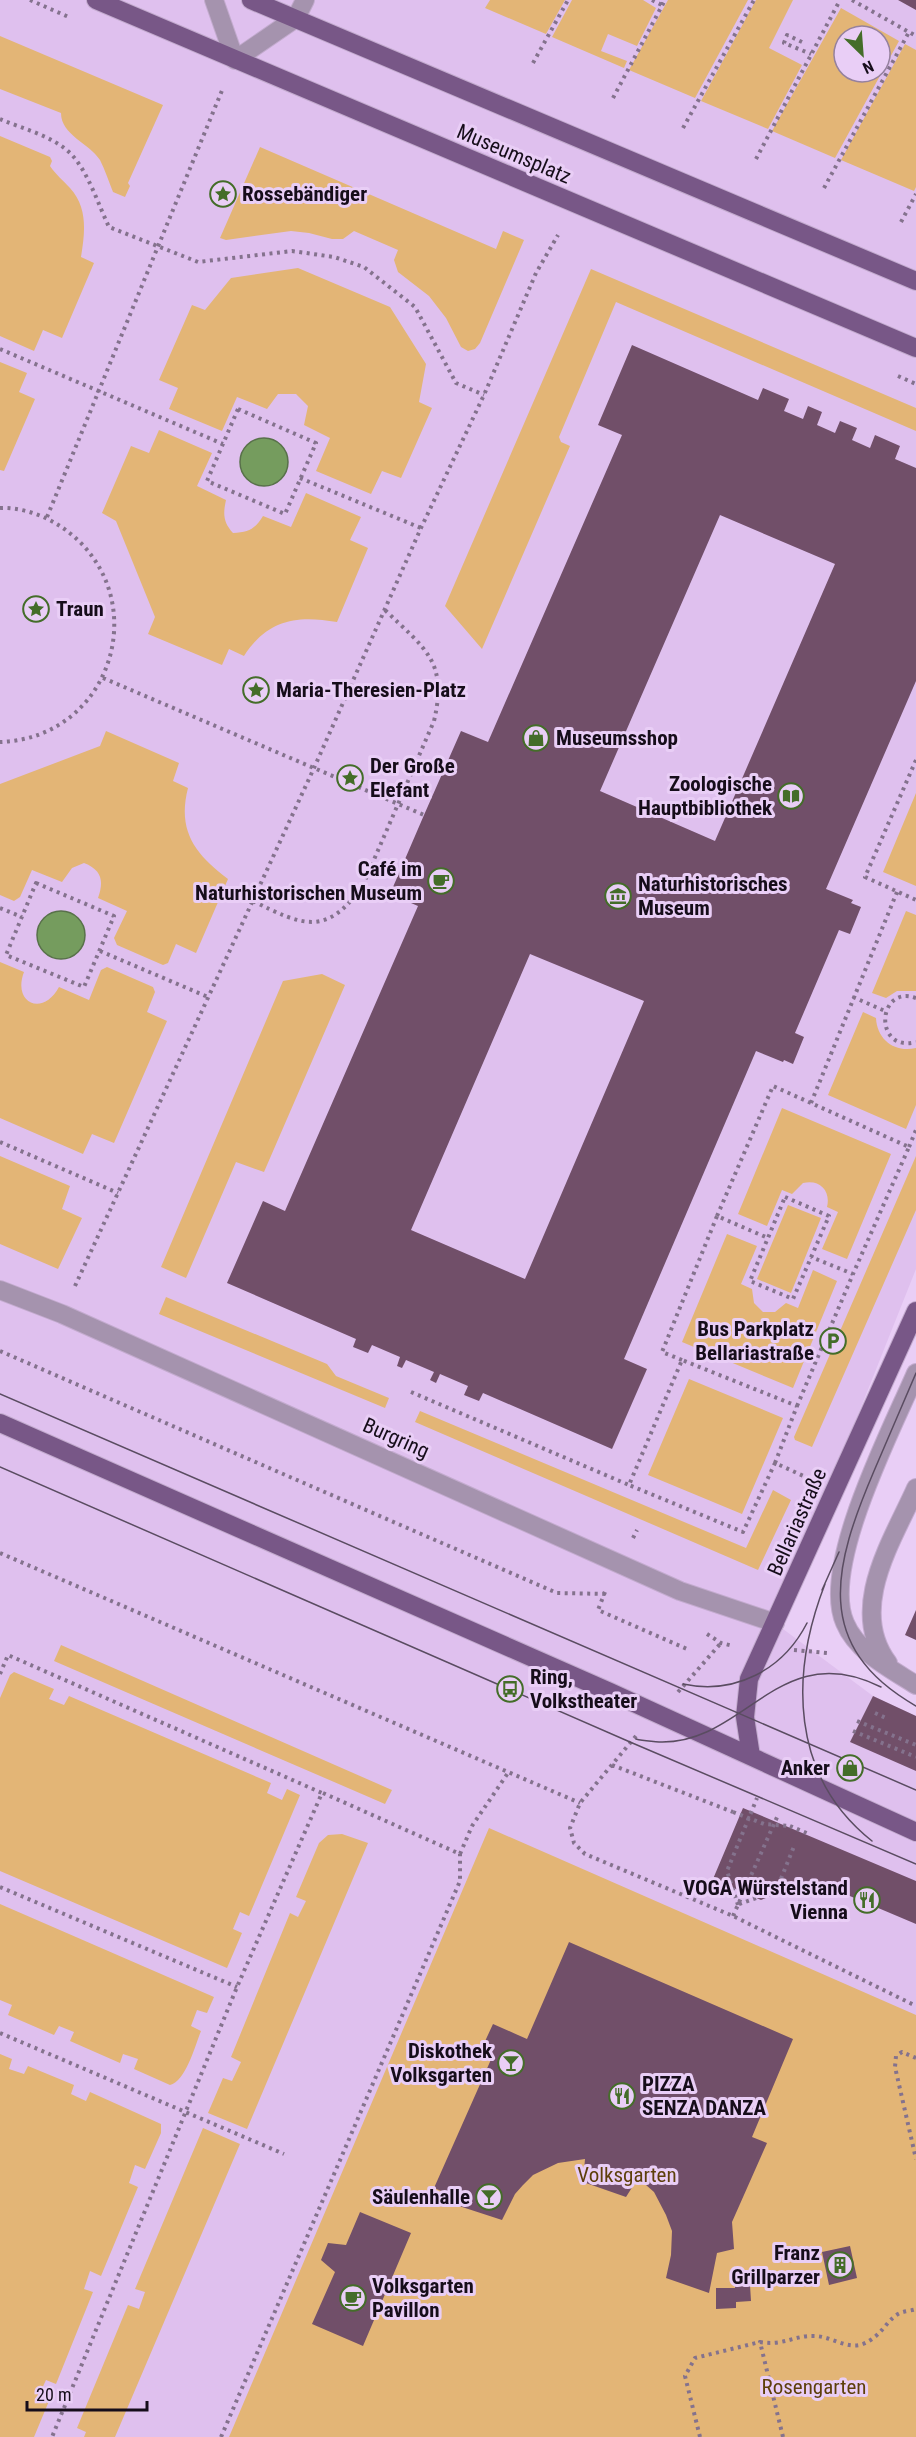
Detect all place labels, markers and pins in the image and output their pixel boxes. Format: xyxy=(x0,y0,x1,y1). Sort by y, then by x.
place icon: Rossebändiger xyxy=(208,179,238,209)
place label: Rossebändiger xyxy=(242,182,367,206)
place icon: Traun xyxy=(21,594,51,624)
place label: Traun xyxy=(56,597,104,621)
place icon: Maria-Theresien-Platz xyxy=(241,675,271,705)
place label: Maria-Theresien-Platz xyxy=(276,678,466,702)
shop icon: Museumsshop xyxy=(521,723,551,753)
place label: Museumsshop xyxy=(556,726,678,750)
place label: Der Große Elefant xyxy=(370,754,455,802)
place icon: Der Große Elefant xyxy=(335,763,365,793)
place label: Zoologische Hauptbibliothek xyxy=(638,772,773,820)
library icon: Zoologische Hauptbibliothek xyxy=(776,781,806,811)
place label: Café im Naturhistorischen Museum xyxy=(195,857,422,905)
cafe icon: Café im Naturhistorischen Museum xyxy=(426,866,456,896)
place label: Naturhistorisches Museum xyxy=(638,872,788,920)
museum icon: Naturhistorisches Museum xyxy=(603,881,633,911)
place label: Bus Parkplatz Bellariastraße xyxy=(695,1317,814,1365)
parking icon: Bus Parkplatz Bellariastraße xyxy=(818,1326,848,1356)
place label: Ring, Volkstheater xyxy=(530,1665,637,1713)
bus stop icon: Ring, Volkstheater xyxy=(495,1674,525,1704)
shop icon: Anker xyxy=(835,1753,865,1783)
place label: Anker xyxy=(781,1756,830,1780)
place label: VOGA Würstelstand Vienna xyxy=(683,1876,848,1924)
restaurant icon: VOGA Würstelstand Vienna xyxy=(852,1885,882,1915)
place label: Diskothek Volksgarten xyxy=(390,2039,493,2087)
bar icon: Diskothek Volksgarten xyxy=(496,2048,526,2078)
place label: PIZZA SENZA DANZA xyxy=(642,2072,766,2120)
restaurant icon: PIZZA SENZA DANZA xyxy=(607,2081,637,2111)
bar icon: Säulenhalle xyxy=(474,2182,504,2212)
place label: Säulenhalle xyxy=(372,2185,470,2209)
place label: Franz Grillparzer xyxy=(731,2241,820,2289)
building icon: Franz Grillparzer xyxy=(825,2250,855,2280)
place label: Volksgarten Pavillon xyxy=(372,2274,474,2322)
cafe icon: Volksgarten Pavillon xyxy=(338,2283,368,2313)

